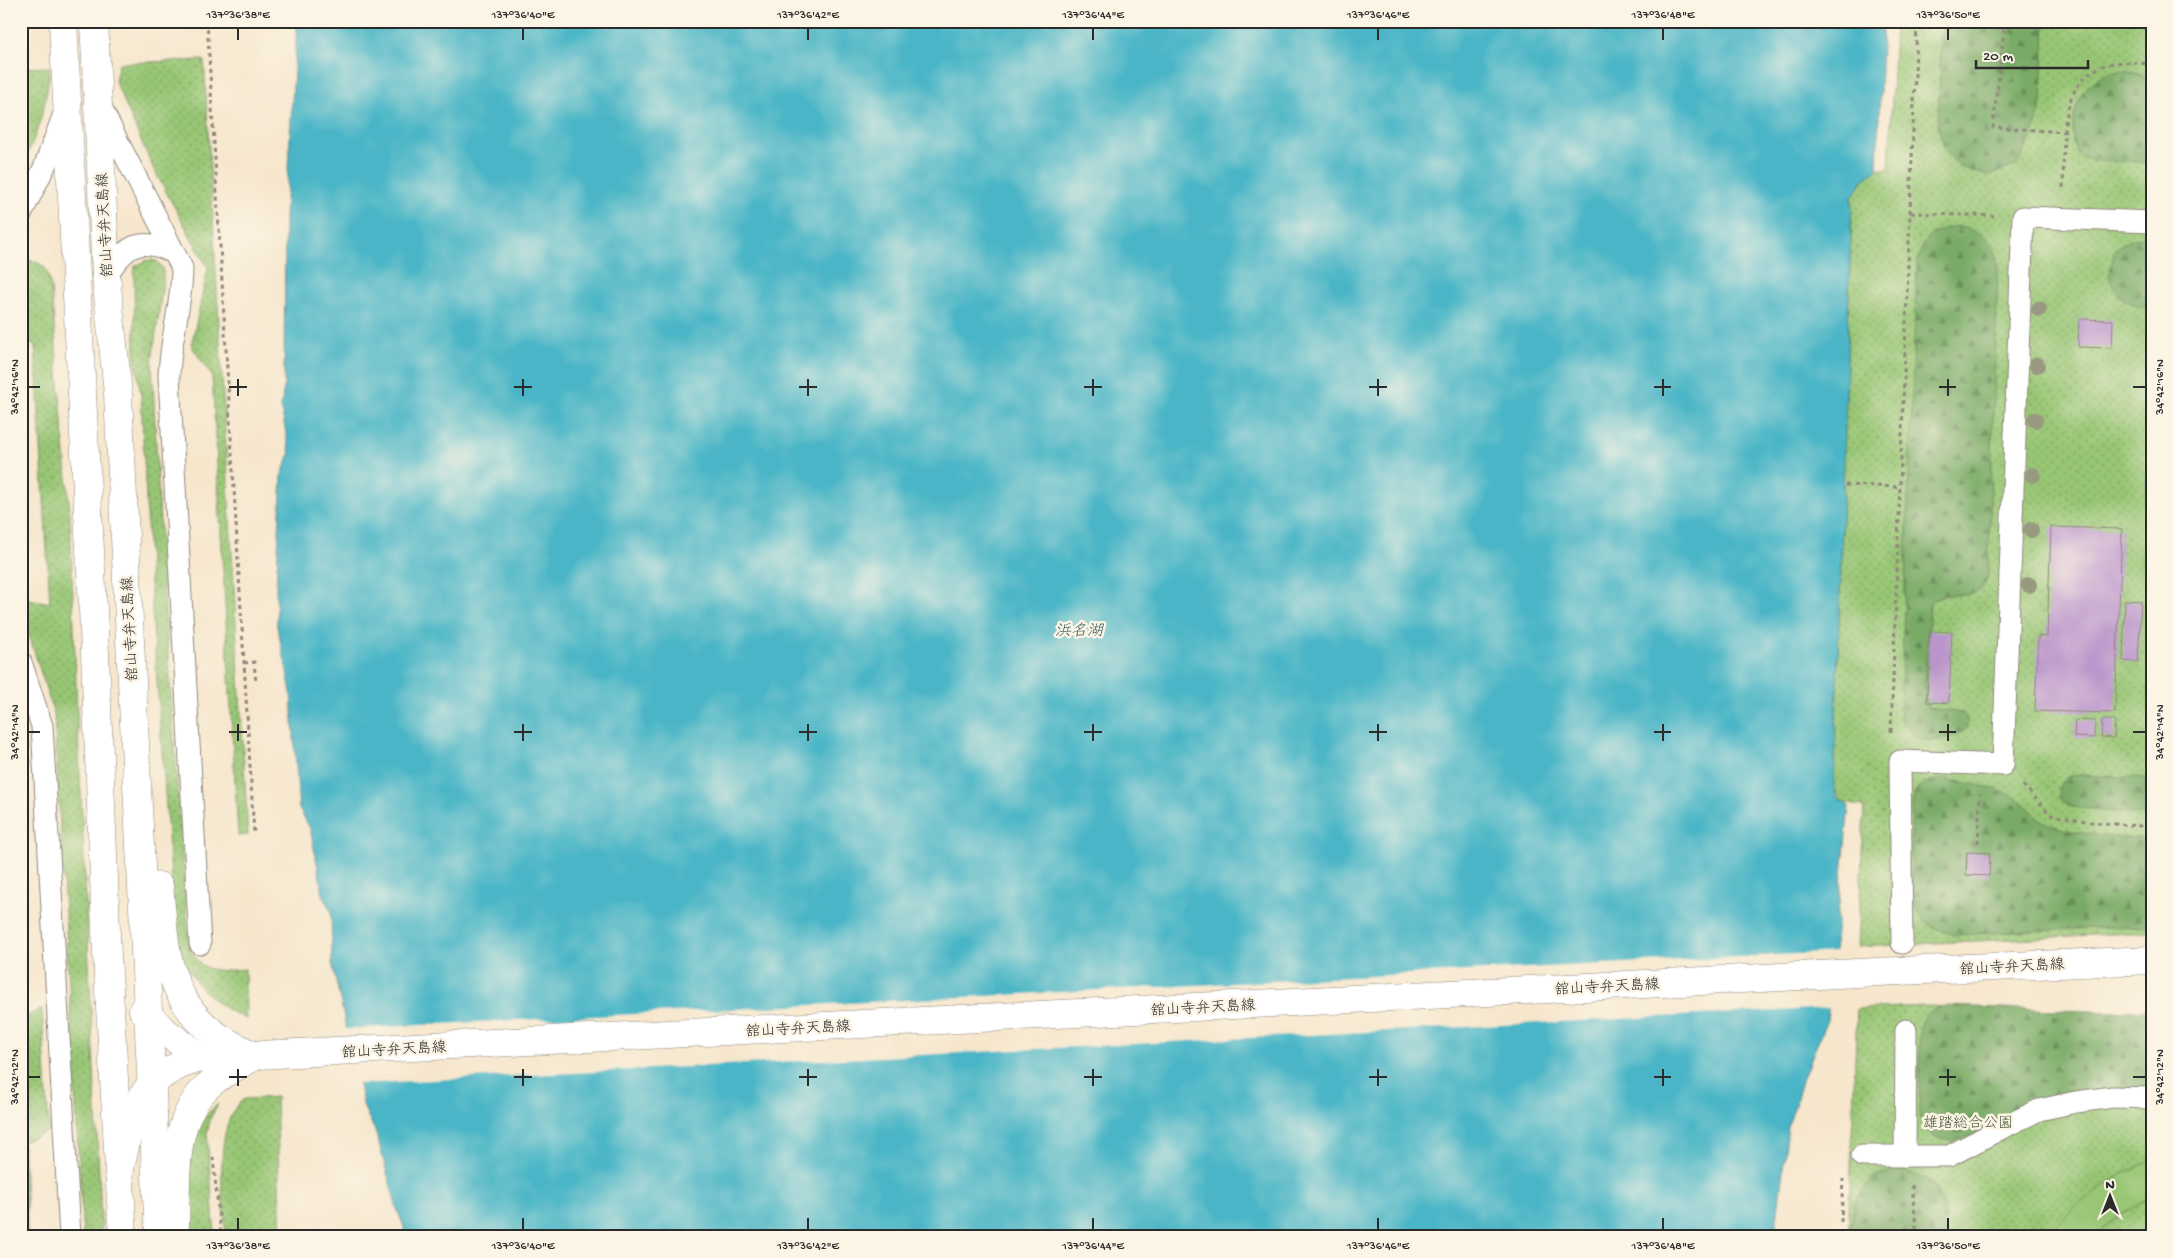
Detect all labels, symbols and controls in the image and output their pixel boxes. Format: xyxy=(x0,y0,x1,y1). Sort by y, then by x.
text: 137°36'38"E xyxy=(205,9,270,23)
text: 137°36'40"E xyxy=(490,9,555,23)
text: 137°36'42"E xyxy=(776,9,840,23)
text: 137°36'44"E xyxy=(1061,9,1124,23)
text: 137°36'46"E xyxy=(1346,9,1410,23)
text: 137°36'48"E xyxy=(1631,9,1695,23)
text: 137°36'50"E xyxy=(1915,9,1980,23)
scale bar xyxy=(1976,38,2088,70)
text: 20 m xyxy=(1983,48,2013,66)
street label: 舘山寺弁天島線 xyxy=(93,172,118,278)
text: 34°42'16"N xyxy=(9,359,23,416)
text: 34°42'16"N xyxy=(2154,359,2168,416)
street label: 舘山寺弁天島線 xyxy=(118,576,143,682)
water label: 浜名湖 xyxy=(1055,622,1105,642)
text: 34°42'14"N xyxy=(9,704,23,761)
text: 34°42'14"N xyxy=(2154,704,2168,761)
street label: 舘山寺弁天島線 xyxy=(1959,955,2065,980)
street label: 舘山寺弁天島線 xyxy=(1554,975,1660,1000)
street label: 舘山寺弁天島線 xyxy=(1150,996,1256,1021)
street label: 舘山寺弁天島線 xyxy=(745,1017,851,1042)
street label: 舘山寺弁天島線 xyxy=(341,1038,447,1063)
text: 34°42'12"N xyxy=(9,1049,23,1106)
text: 34°42'12"N xyxy=(2154,1049,2168,1106)
park label: 雄踏総合公園 xyxy=(1923,1114,2013,1133)
north arrow xyxy=(2086,1170,2136,1220)
text: N xyxy=(2105,1177,2115,1194)
text: 137°36'38"E xyxy=(205,1240,270,1254)
text: 137°36'40"E xyxy=(490,1240,555,1254)
text: 137°36'42"E xyxy=(776,1240,840,1254)
text: 137°36'44"E xyxy=(1061,1240,1124,1254)
text: 137°36'46"E xyxy=(1346,1240,1410,1254)
text: 137°36'48"E xyxy=(1631,1240,1695,1254)
text: 137°36'50"E xyxy=(1915,1240,1980,1254)

